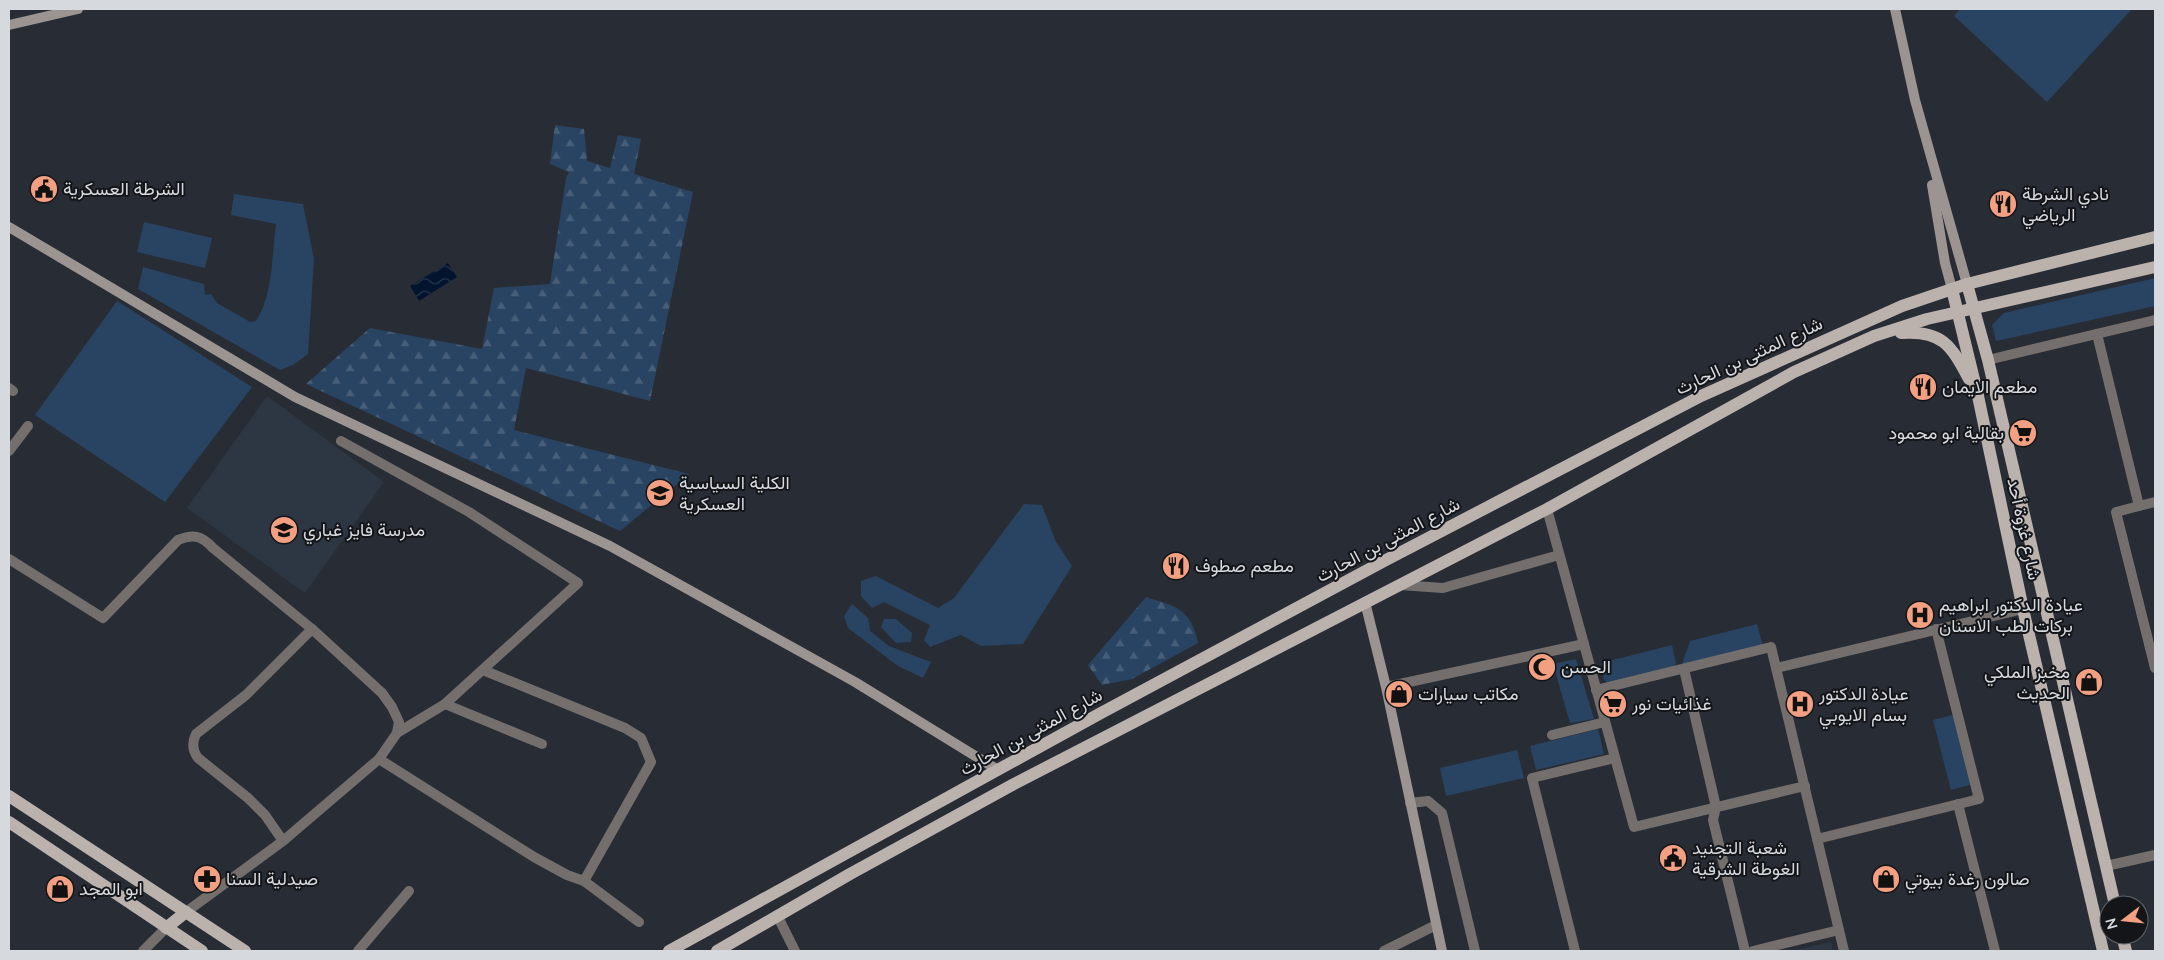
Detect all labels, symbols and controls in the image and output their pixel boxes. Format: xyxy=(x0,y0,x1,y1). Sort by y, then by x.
public building icon: الشرطة العسكرية xyxy=(29,174,59,204)
place label: الشرطة العسكرية xyxy=(63,177,185,200)
place label: نادي الشرطة الرياضي xyxy=(2022,182,2109,230)
restaurant icon: نادي الشرطة الرياضي xyxy=(1988,189,2018,219)
street label: شارع المثنى بن الحارث xyxy=(1672,311,1826,401)
restaurant icon: مطعم الايمان xyxy=(1908,372,1938,402)
place label: مطعم الايمان xyxy=(1942,375,2037,399)
supermarket icon: بقالية ابو محمود xyxy=(2008,418,2038,448)
place label: بقالية ابو محمود xyxy=(1888,421,2004,444)
place label: الكلية السياسية العسكرية xyxy=(679,471,790,515)
street label: شارع غزوة أحد xyxy=(2001,476,2047,582)
school or university icon: الكلية السياسية العسكرية xyxy=(645,478,675,508)
street label: شارع المثنى بن الحارث xyxy=(1312,492,1464,588)
school or university icon: مدرسة فايز غباري xyxy=(269,515,299,545)
place label: مدرسة فايز غباري xyxy=(303,518,425,545)
restaurant icon: مطعم صطوف xyxy=(1161,551,1191,581)
place label: مطعم صطوف xyxy=(1195,554,1294,578)
place label: عيادة الدكتور ابراهيم بركات لطب الاسنان xyxy=(1939,593,2083,637)
hospital icon: عيادة الدكتور ابراهيم بركات لطب الاسنان xyxy=(1905,600,1935,630)
mosque icon: الحسن xyxy=(1527,652,1557,682)
place label: الحسن xyxy=(1561,655,1611,678)
place label: مخبز الملكي الحديث xyxy=(1984,660,2070,703)
shop icon: مخبز الملكي الحديث xyxy=(2074,667,2104,697)
shop icon: مكاتب سيارات xyxy=(1384,679,1414,709)
place label: مكاتب سيارات xyxy=(1418,682,1519,705)
place label: عيادة الدكتور بسام الايوبي xyxy=(1818,682,1909,730)
street label: شارع المثنى بن الحارث xyxy=(955,683,1107,781)
supermarket icon: غذائيات نور xyxy=(1598,689,1628,719)
hospital icon: عيادة الدكتور بسام الايوبي xyxy=(1785,689,1815,719)
place label: غذائيات نور xyxy=(1631,692,1712,715)
place label: شعبة التجنيد الغوطة الشرقية xyxy=(1692,836,1800,880)
public building icon: شعبة التجنيد الغوطة الشرقية xyxy=(1658,843,1688,873)
pharmacy icon: صيدلية السنا xyxy=(192,864,222,894)
shop icon: صالون رغدة بيوتي xyxy=(1871,864,1901,894)
place label: صيدلية السنا xyxy=(226,867,318,889)
place label: صالون رغدة بيوتي xyxy=(1905,867,2029,894)
shop icon: ابو المجد xyxy=(45,874,75,904)
place label: ابو المجد xyxy=(79,877,143,900)
north arrow xyxy=(2099,895,2149,945)
text: N xyxy=(2101,916,2121,931)

